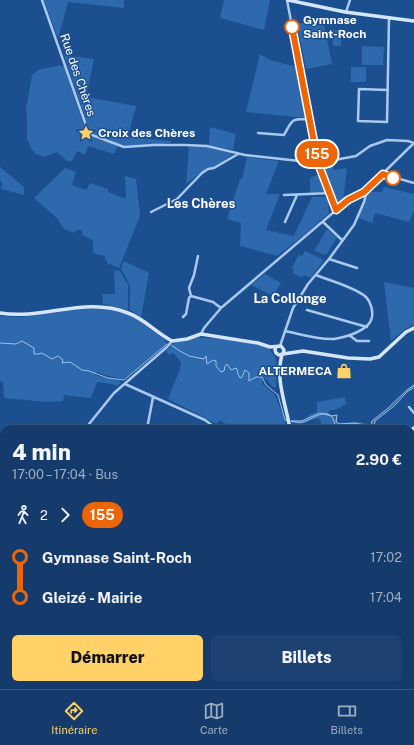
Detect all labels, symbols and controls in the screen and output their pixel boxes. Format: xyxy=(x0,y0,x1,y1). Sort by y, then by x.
place label: Gymnase Saint-Roch xyxy=(303,13,366,41)
marker: Gymnase Saint-Roch xyxy=(284,19,300,35)
street label: Rue des Chères xyxy=(57,32,99,118)
place icon: Croix des Chères xyxy=(77,124,95,142)
place label: Croix des Chères xyxy=(98,126,195,140)
line badge: 155 xyxy=(294,141,340,167)
text: 155 xyxy=(305,146,329,162)
unlabelled marker xyxy=(385,170,401,186)
district label: Les Chères xyxy=(167,196,236,211)
district label: La Collonge xyxy=(253,291,327,306)
shop icon: ALTERMECA xyxy=(335,362,353,380)
place label: ALTERMECA xyxy=(258,364,332,378)
text: 4 min xyxy=(12,439,71,465)
text: 2.90 € xyxy=(356,451,402,468)
text: 17:00 – 17:04 · Bus xyxy=(12,467,118,482)
icon: walk xyxy=(12,504,34,526)
icon: forward xyxy=(54,504,76,526)
text: 155 xyxy=(90,507,115,523)
text: 2 xyxy=(40,508,48,523)
text: Gymnase Saint-Roch xyxy=(42,549,192,566)
text: 17:02 xyxy=(370,550,402,565)
text: Gleizé - Mairie xyxy=(42,589,142,606)
text: 17:04 xyxy=(370,590,402,605)
button: Démarrer xyxy=(12,635,203,681)
button: Billets xyxy=(211,635,402,681)
tab: Itinéraire xyxy=(51,700,97,736)
tab: Carte xyxy=(200,700,228,736)
tab: Billets xyxy=(331,700,363,736)

